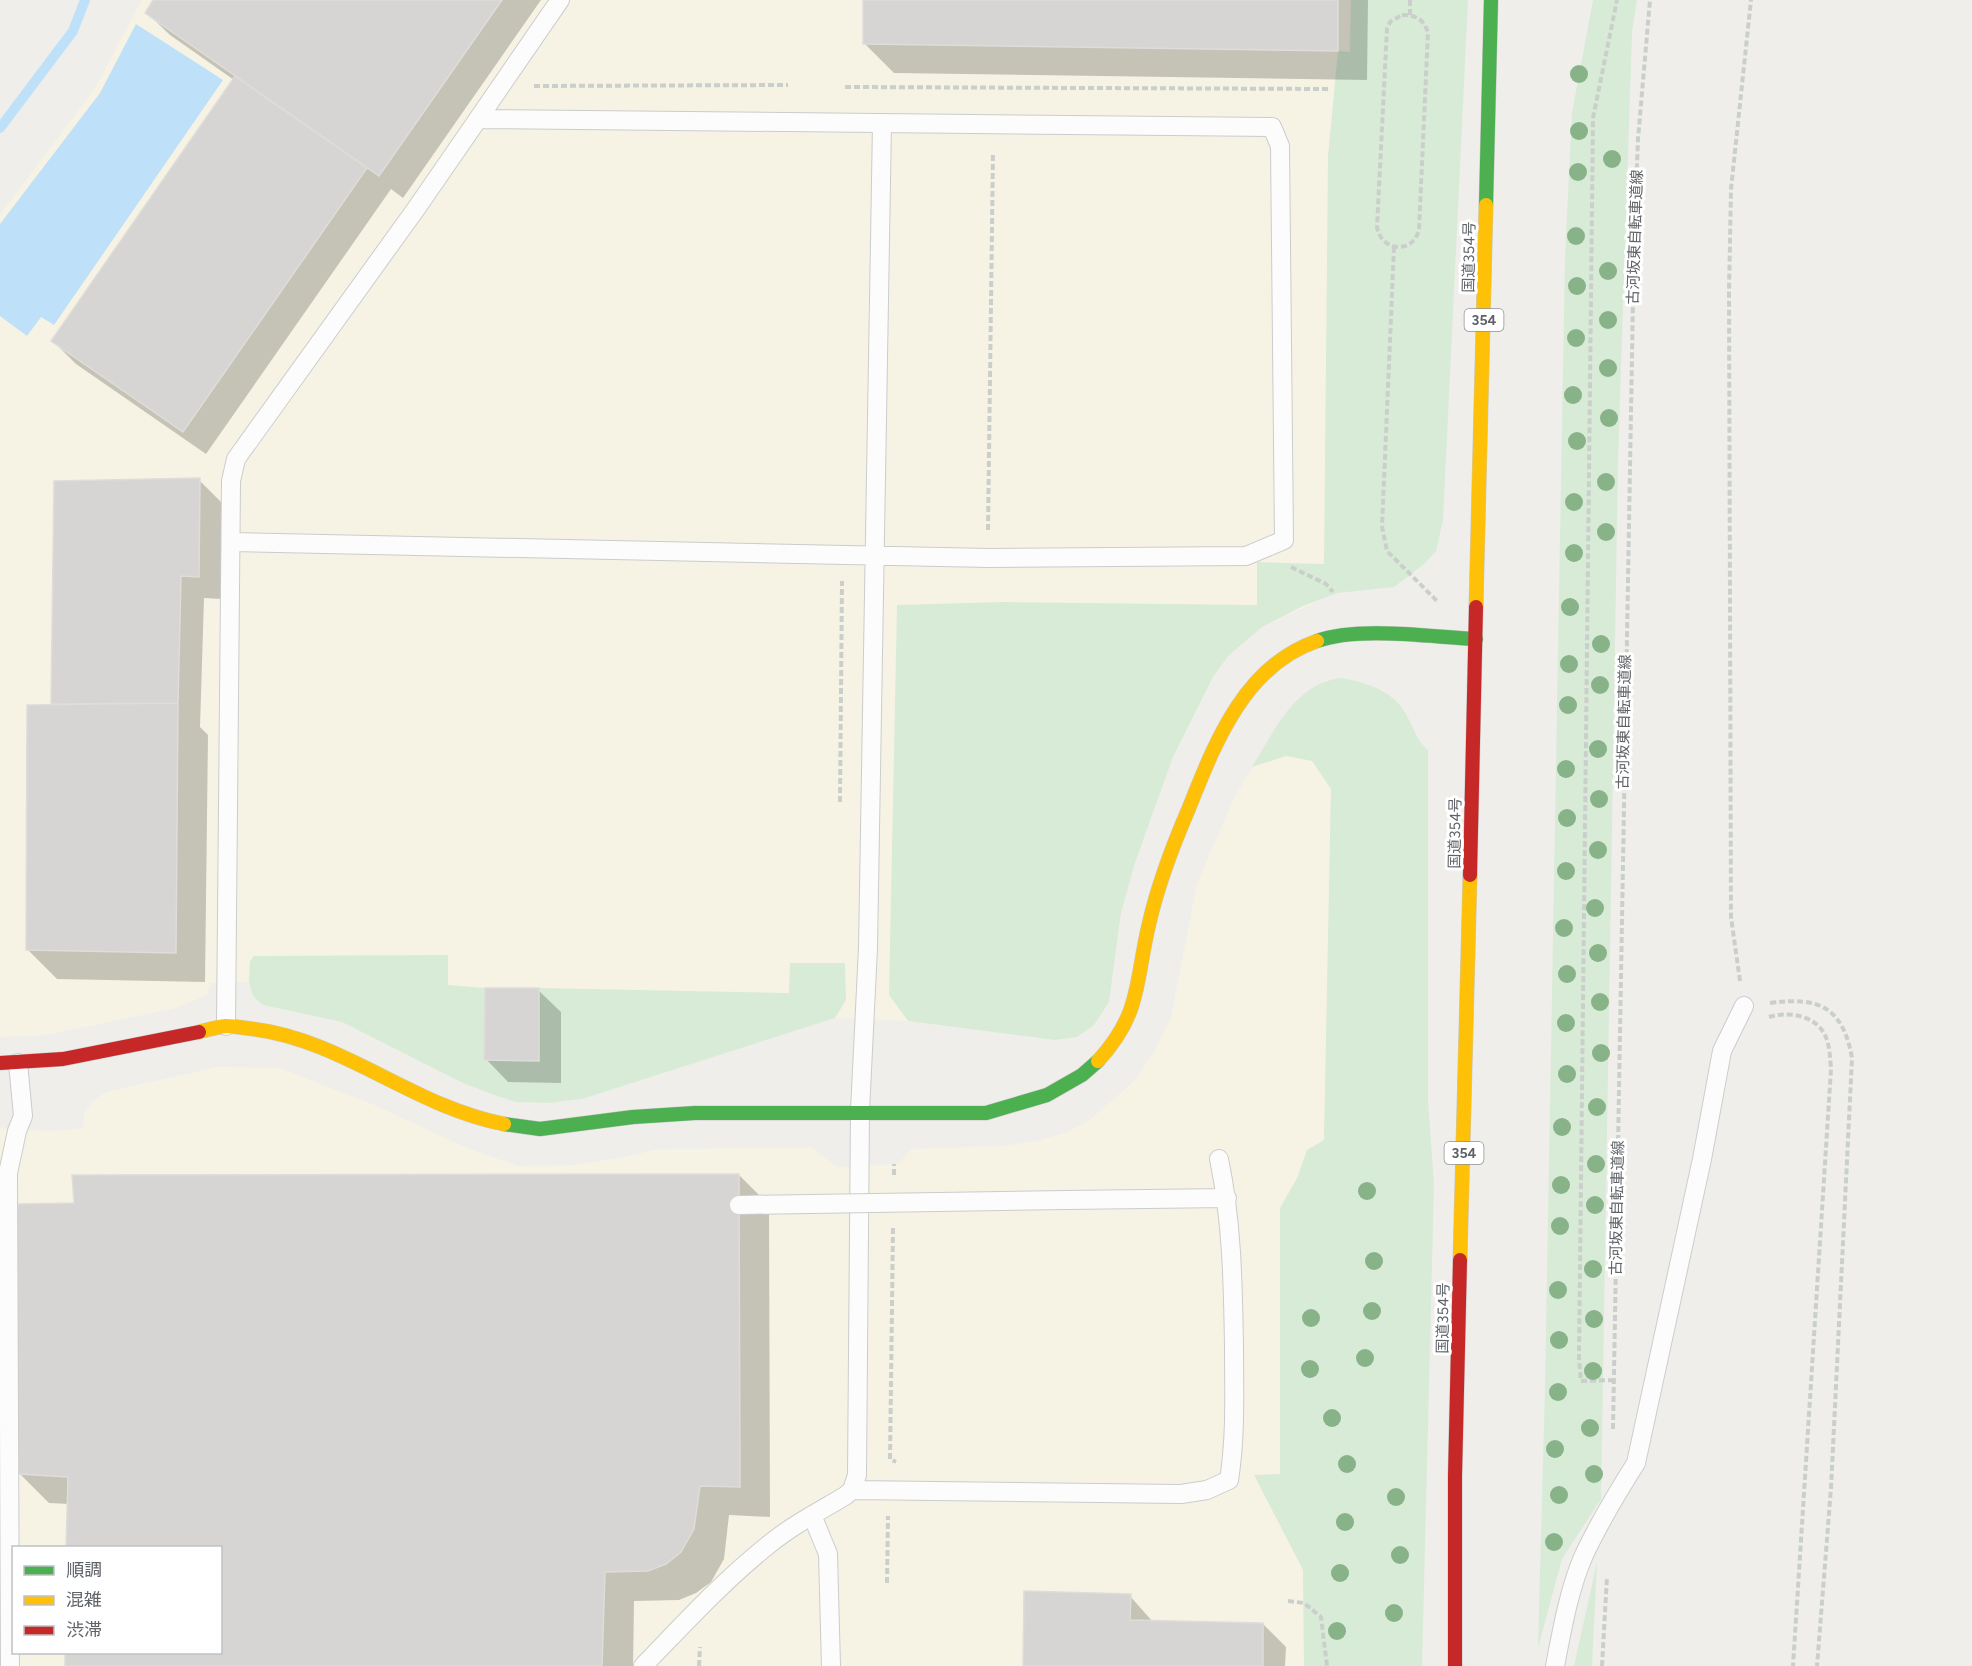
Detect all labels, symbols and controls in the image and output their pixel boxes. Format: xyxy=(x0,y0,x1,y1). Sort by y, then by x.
street label: 古河坂東自転車道線 xyxy=(1624,169,1646,305)
street label: 国道354号 xyxy=(1459,221,1479,293)
road number: 354 xyxy=(1464,309,1504,331)
street label: 古河坂東自転車道線 xyxy=(1614,654,1634,790)
street label: 国道354号 xyxy=(1445,797,1465,869)
street label: 古河坂東自転車道線 xyxy=(1607,1140,1627,1276)
road number: 354 xyxy=(1444,1142,1484,1164)
street label: 国道354号 xyxy=(1433,1282,1453,1354)
legend xyxy=(12,1546,222,1654)
text: 順調 xyxy=(66,1559,102,1581)
text: 混雑 xyxy=(66,1589,102,1611)
text: 渋滞 xyxy=(66,1619,102,1641)

